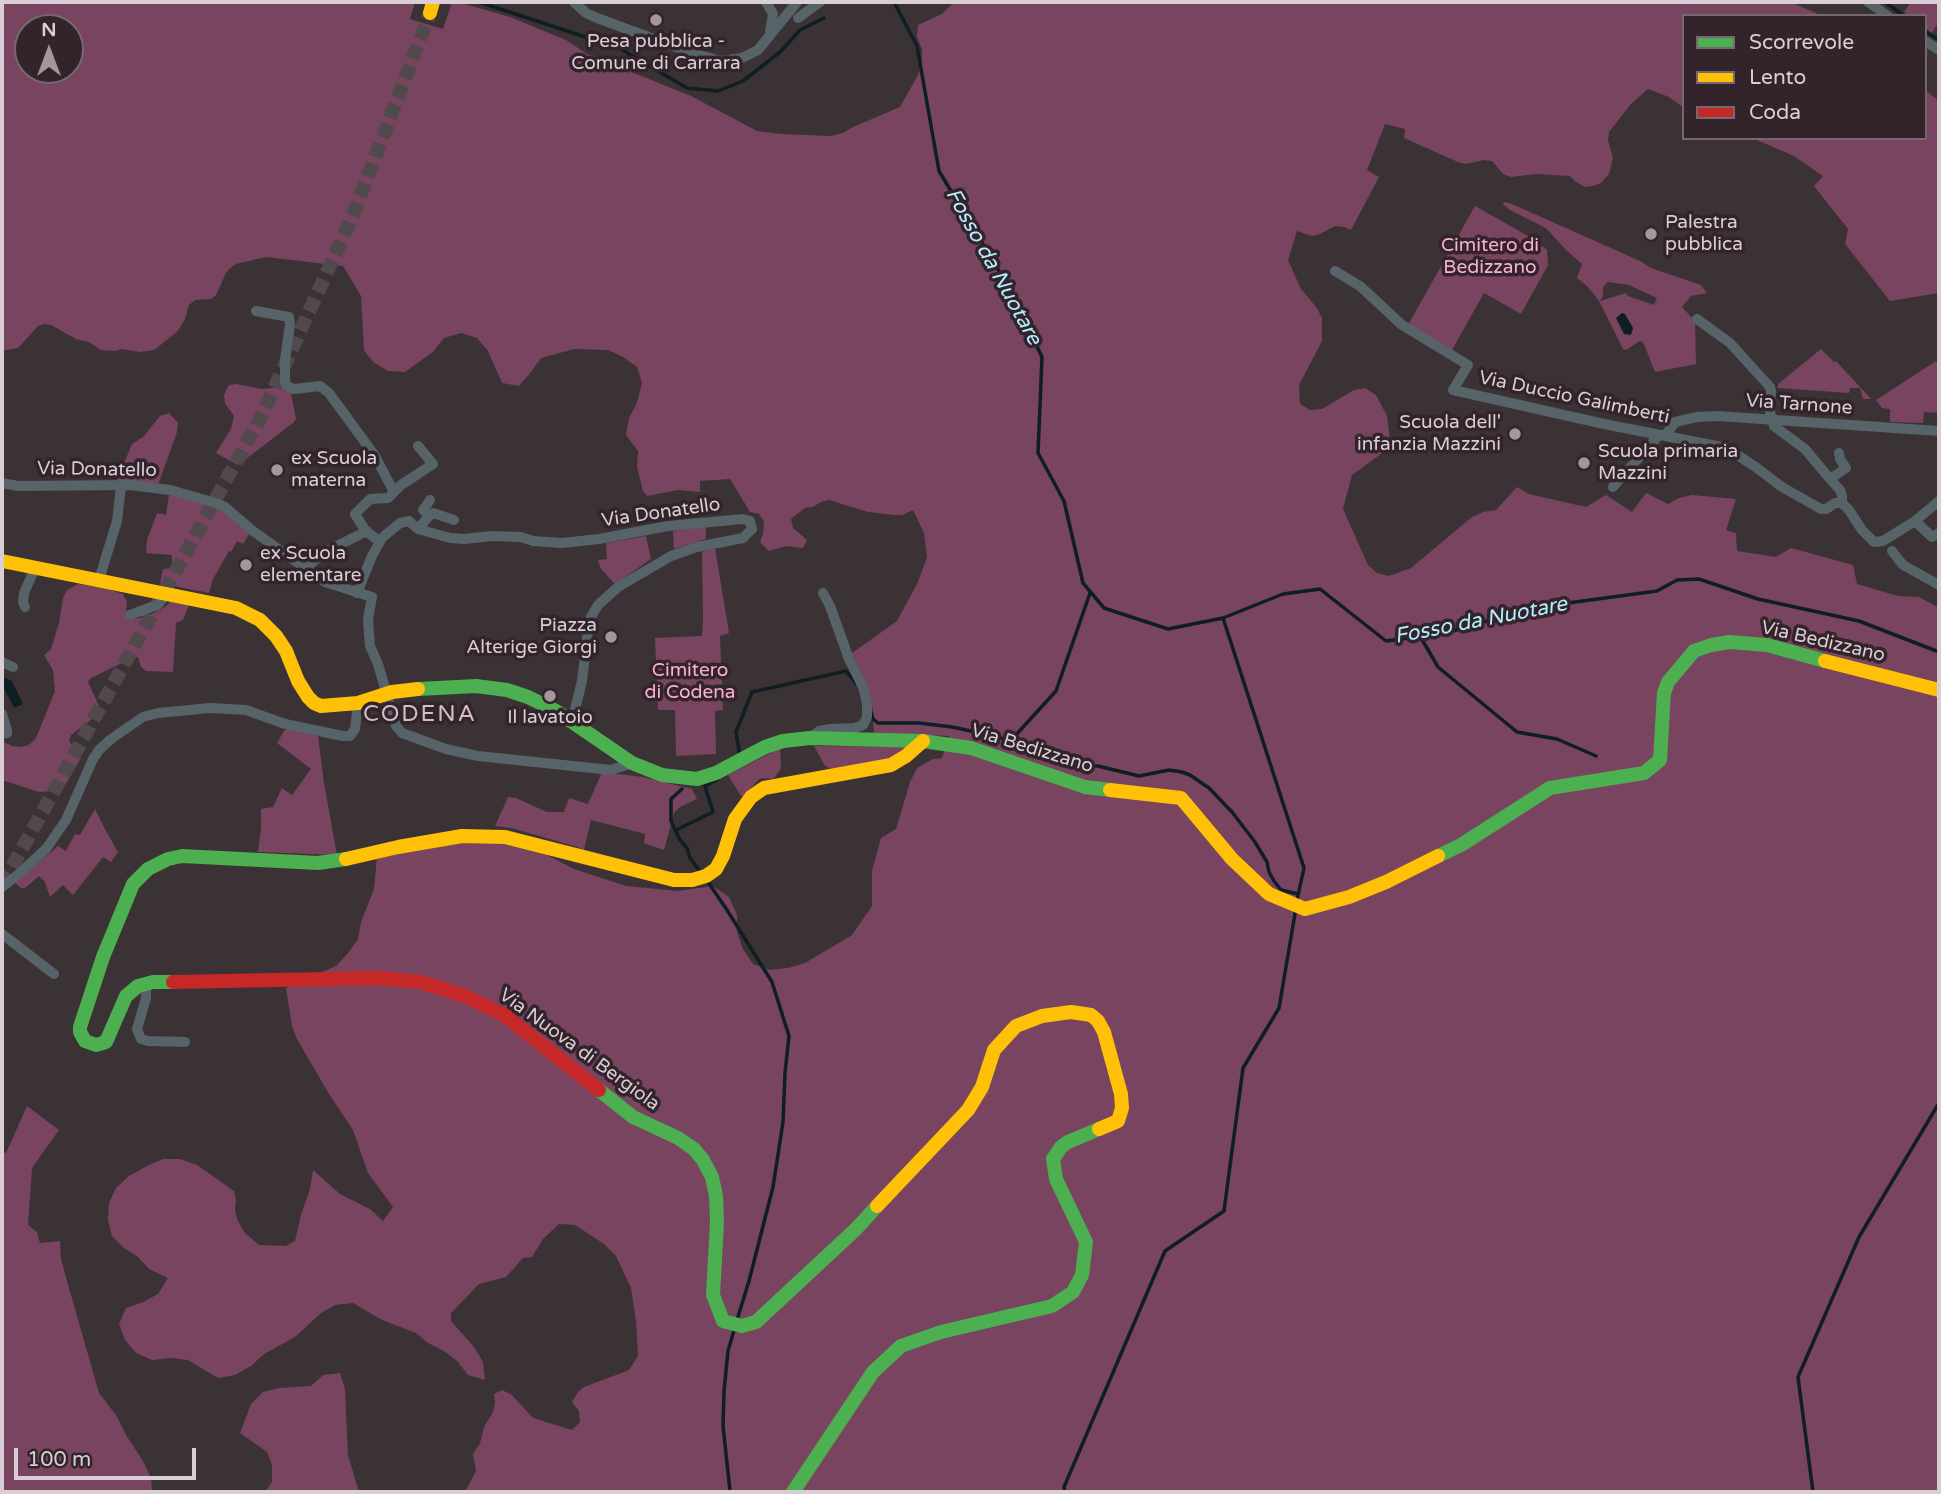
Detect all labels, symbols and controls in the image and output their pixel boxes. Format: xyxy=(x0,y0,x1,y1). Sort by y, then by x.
marker: Pesa pubblica - Comune di Carrara xyxy=(648,12,664,28)
north arrow xyxy=(14,14,84,84)
legend xyxy=(1682,14,1927,140)
text: N xyxy=(41,19,57,41)
text: Scorrevole xyxy=(1749,30,1854,55)
place label: Pesa pubblica - Comune di Carrara xyxy=(571,31,741,75)
text: Lento xyxy=(1749,65,1806,90)
text: Coda xyxy=(1749,100,1801,125)
water label: Fosso da Nuotare xyxy=(940,184,1046,350)
place label: Palestra pubblica xyxy=(1665,212,1743,256)
marker: Palestra pubblica xyxy=(1643,226,1659,242)
park label: Cimitero di Bedizzano xyxy=(1441,235,1539,279)
street label: Via Duccio Galimberti xyxy=(1477,367,1671,429)
street label: Via Tarnone xyxy=(1745,390,1853,420)
place label: Scuola dell' infanzia Mazzini xyxy=(1357,412,1501,456)
marker: Scuola dell' infanzia Mazzini xyxy=(1507,426,1523,442)
place label: Scuola primaria Mazzini xyxy=(1598,441,1738,485)
place label: ex Scuola materna xyxy=(291,448,377,492)
marker: Scuola primaria Mazzini xyxy=(1576,455,1592,471)
street label: Via Donatello xyxy=(37,458,157,482)
marker: ex Scuola materna xyxy=(269,462,285,478)
street label: Via Donatello xyxy=(600,493,722,533)
place label: ex Scuola elementare xyxy=(260,543,361,587)
marker: ex Scuola elementare xyxy=(238,557,254,573)
water label: Fosso da Nuotare xyxy=(1393,592,1569,650)
place label: Piazza Alterige Giorgi xyxy=(466,615,597,659)
street label: Via Bedizzano xyxy=(1759,617,1887,667)
marker: Piazza Alterige Giorgi xyxy=(603,629,619,645)
park label: Cimitero di Codena xyxy=(644,660,736,704)
marker: Il lavatoio xyxy=(542,688,558,704)
district label: CODENA xyxy=(364,701,476,729)
place label: Il lavatoio xyxy=(507,707,593,729)
street label: Via Bedizzano xyxy=(968,720,1096,778)
street label: Via Nuova di Bergiola xyxy=(494,984,664,1116)
scale bar xyxy=(18,1434,200,1478)
text: 100 m xyxy=(27,1447,91,1472)

